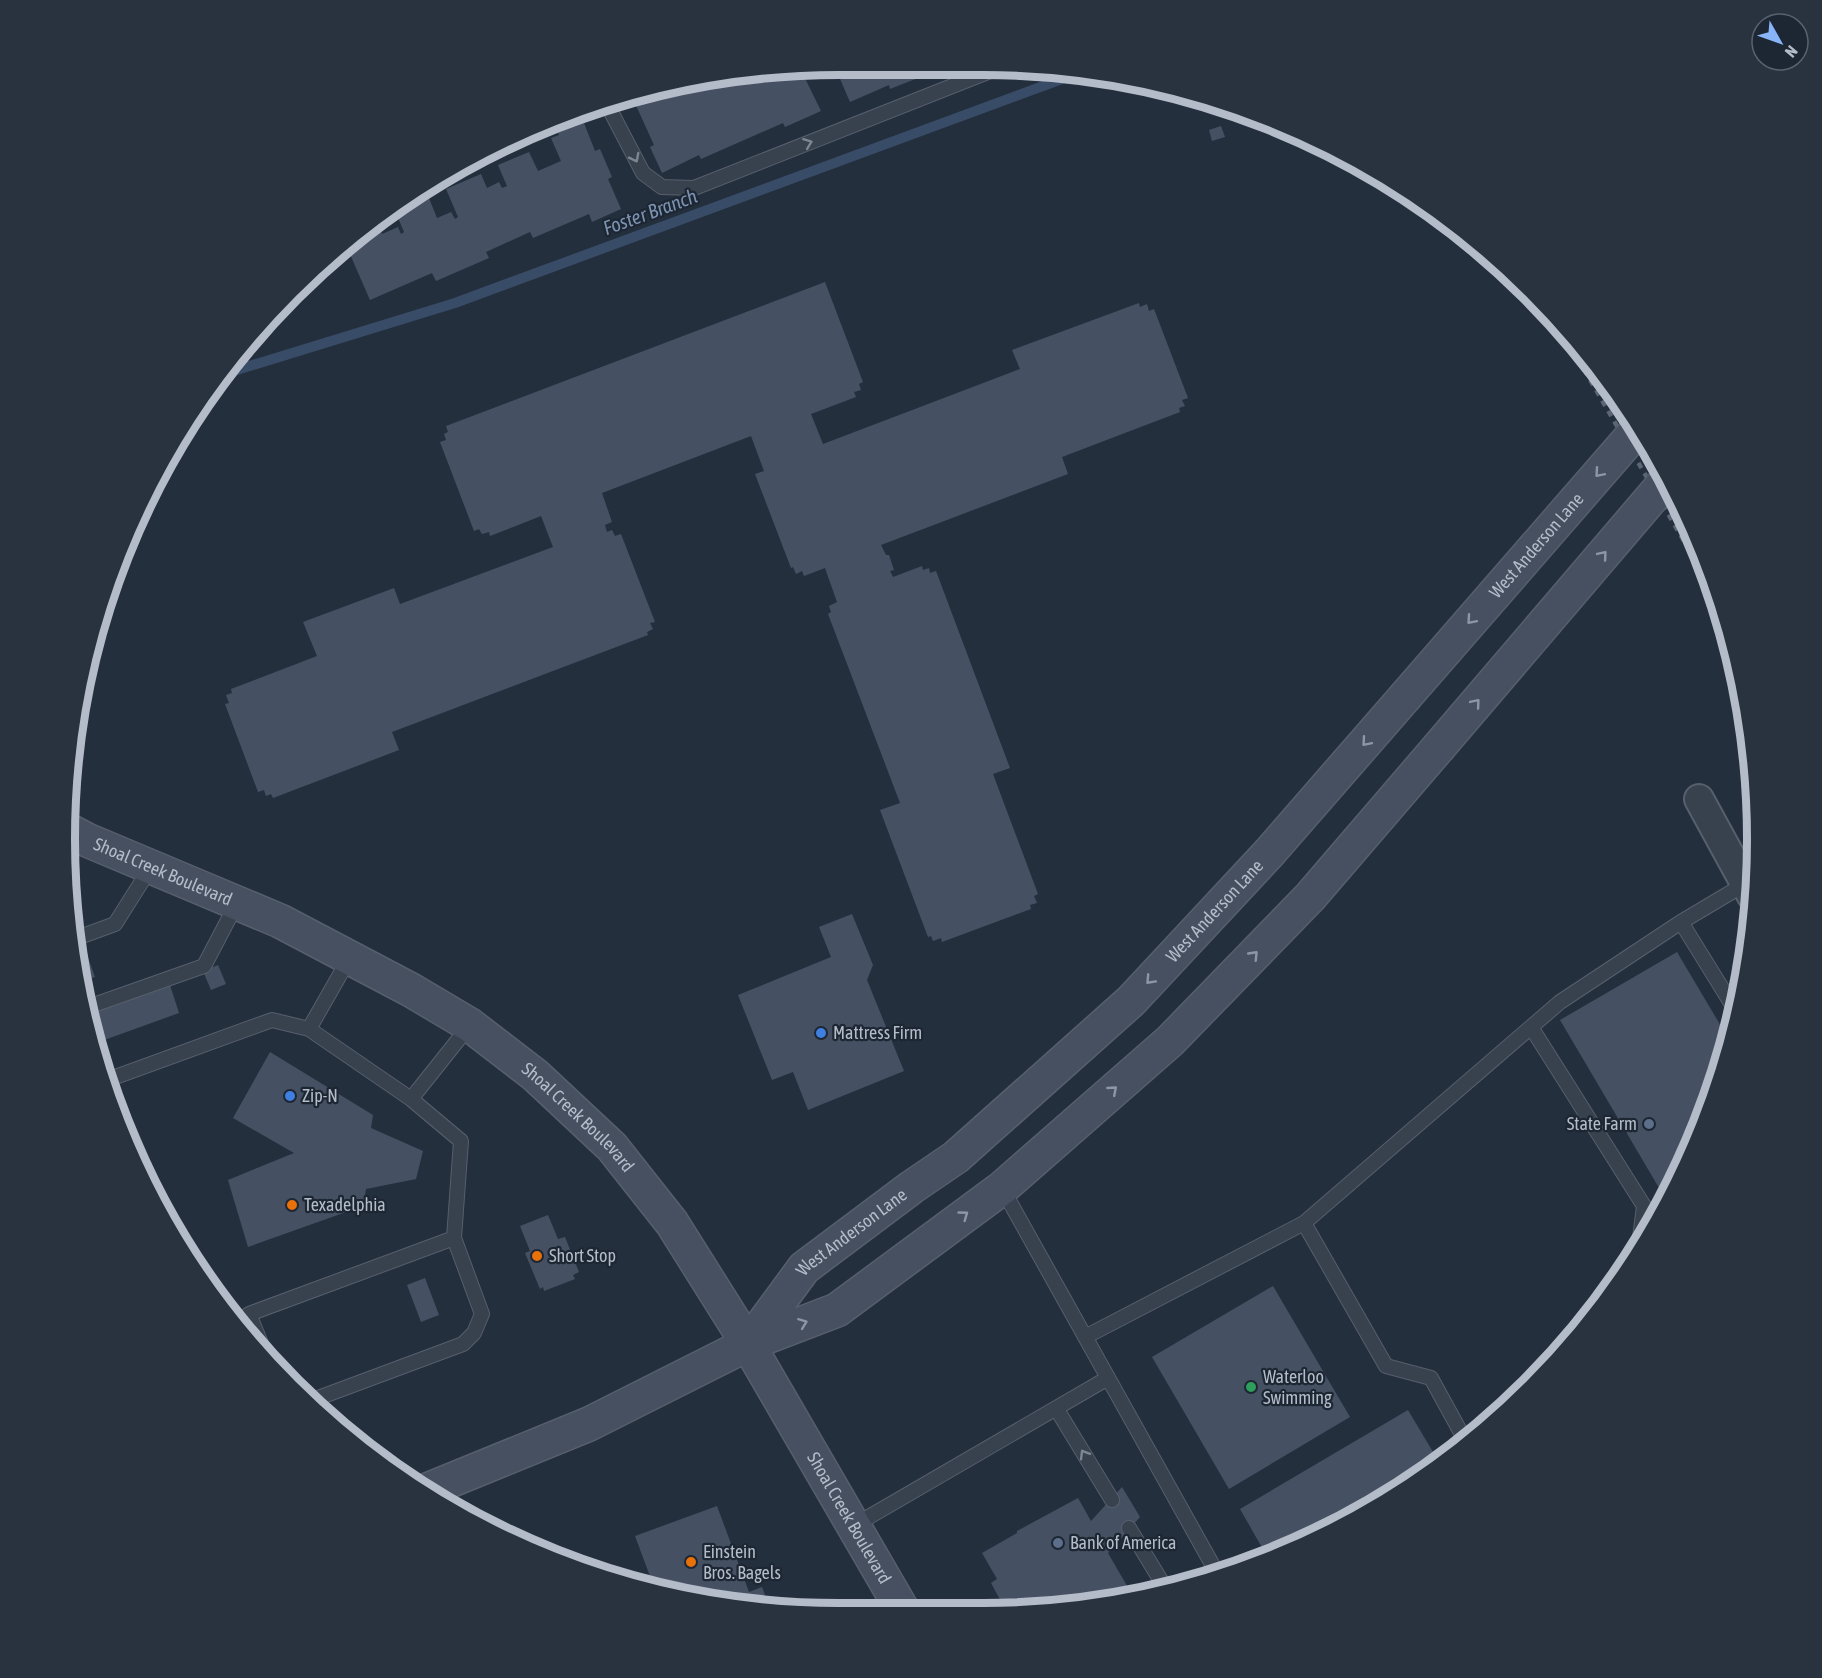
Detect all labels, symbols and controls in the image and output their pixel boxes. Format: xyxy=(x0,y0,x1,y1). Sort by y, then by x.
north arrow xyxy=(1750,12,1810,72)
text: N xyxy=(1782,42,1801,61)
one-way arrow xyxy=(802,137,813,150)
one-way arrow xyxy=(628,152,639,163)
water label: Foster Branch xyxy=(600,184,700,239)
one-way arrow xyxy=(1595,466,1606,477)
street label: West Anderson Lane xyxy=(1485,488,1588,602)
one-way arrow xyxy=(1596,551,1607,562)
one-way arrow xyxy=(1468,613,1479,624)
one-way arrow xyxy=(1469,699,1480,710)
one-way arrow xyxy=(1362,735,1373,746)
street label: Shoal Creek Boulevard xyxy=(91,833,236,910)
street label: West Anderson Lane xyxy=(1162,855,1267,966)
one-way arrow xyxy=(1246,951,1257,962)
one-way arrow xyxy=(1147,973,1158,984)
place label: Mattress Firm xyxy=(833,1022,922,1043)
marker: Mattress Firm xyxy=(814,1026,828,1040)
street label: Shoal Creek Boulevard xyxy=(518,1058,639,1176)
place label: Zip-N xyxy=(302,1085,338,1106)
one-way arrow xyxy=(1107,1086,1117,1097)
marker: Zip-N xyxy=(283,1089,297,1103)
place label: State Farm xyxy=(1567,1113,1637,1134)
marker: State Farm xyxy=(1642,1117,1656,1131)
street label: West Anderson Lane xyxy=(791,1184,911,1279)
place label: Texadelphia xyxy=(304,1194,386,1215)
marker: Texadelphia xyxy=(285,1198,299,1212)
one-way arrow xyxy=(958,1211,969,1222)
place label: Short Stop xyxy=(549,1245,616,1266)
marker: Short Stop xyxy=(530,1249,544,1263)
one-way arrow xyxy=(797,1318,808,1330)
place label: Waterloo Swimming xyxy=(1263,1366,1332,1408)
marker: Waterloo Swimming xyxy=(1244,1380,1258,1394)
street label: Shoal Creek Boulevard xyxy=(803,1448,896,1587)
one-way arrow xyxy=(1080,1450,1091,1460)
place label: Bank of America xyxy=(1070,1532,1176,1553)
marker: Bank of America xyxy=(1051,1536,1065,1550)
place label: Einstein Bros. Bagels xyxy=(703,1541,781,1583)
marker: Einstein Bros. Bagels xyxy=(684,1555,698,1569)

